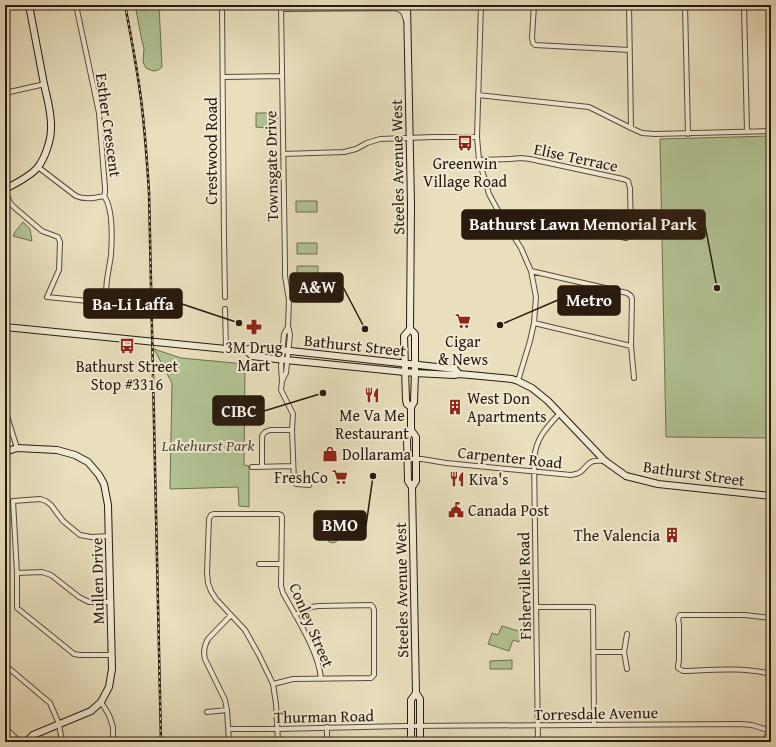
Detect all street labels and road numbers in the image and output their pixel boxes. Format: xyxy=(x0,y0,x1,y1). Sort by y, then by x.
street label: Esther Crescent xyxy=(90,71,128,179)
street label: Crestwood Road xyxy=(199,97,223,205)
street label: Steeles Avenue West xyxy=(384,99,410,235)
street label: Townsgate Drive xyxy=(258,110,284,222)
street label: Elise Terrace xyxy=(532,136,620,178)
street label: Bathurst Street xyxy=(303,328,408,362)
street label: Carpenter Road xyxy=(457,440,564,474)
street label: Bathurst Street xyxy=(642,454,747,492)
street label: Steeles Avenue West xyxy=(388,522,414,658)
street label: Fisherville Road xyxy=(511,531,537,640)
street label: Mullen Drive xyxy=(84,537,110,625)
street label: Conley Street xyxy=(283,579,341,671)
street label: Torresdale Avenue xyxy=(534,700,658,726)
street label: Thurman Road xyxy=(274,703,375,729)

